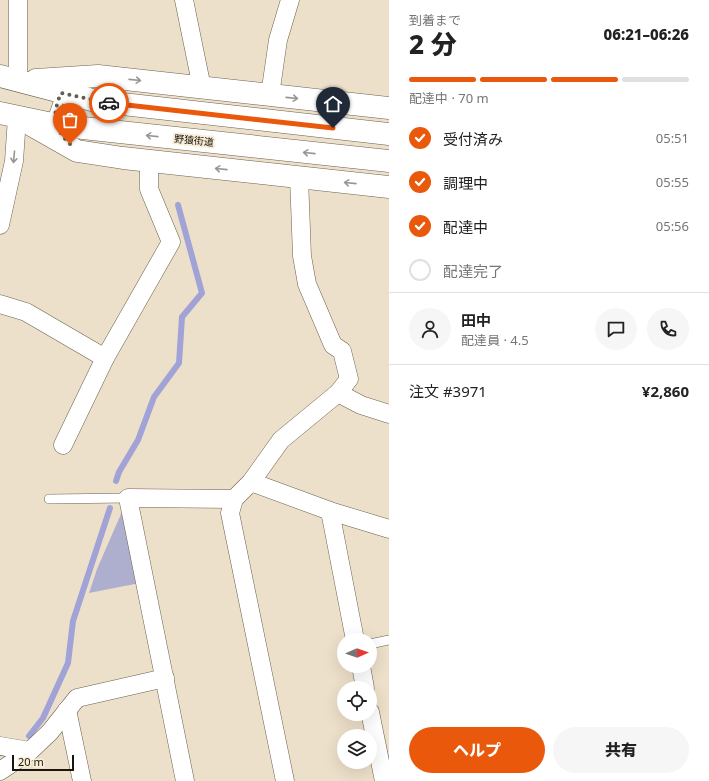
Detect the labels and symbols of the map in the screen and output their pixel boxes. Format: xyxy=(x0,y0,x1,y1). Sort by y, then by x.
one-way arrow xyxy=(128,76,141,84)
courier xyxy=(89,83,129,123)
pin xyxy=(316,87,350,128)
one-way arrow xyxy=(285,94,298,101)
pin xyxy=(53,103,87,144)
street label: 野猿街道 xyxy=(173,131,215,149)
one-way arrow xyxy=(146,132,159,140)
one-way arrow xyxy=(303,149,316,156)
one-way arrow xyxy=(11,150,18,163)
one-way arrow xyxy=(215,165,228,173)
one-way arrow xyxy=(344,179,357,186)
north arrow xyxy=(337,633,377,673)
scale bar xyxy=(12,753,74,772)

